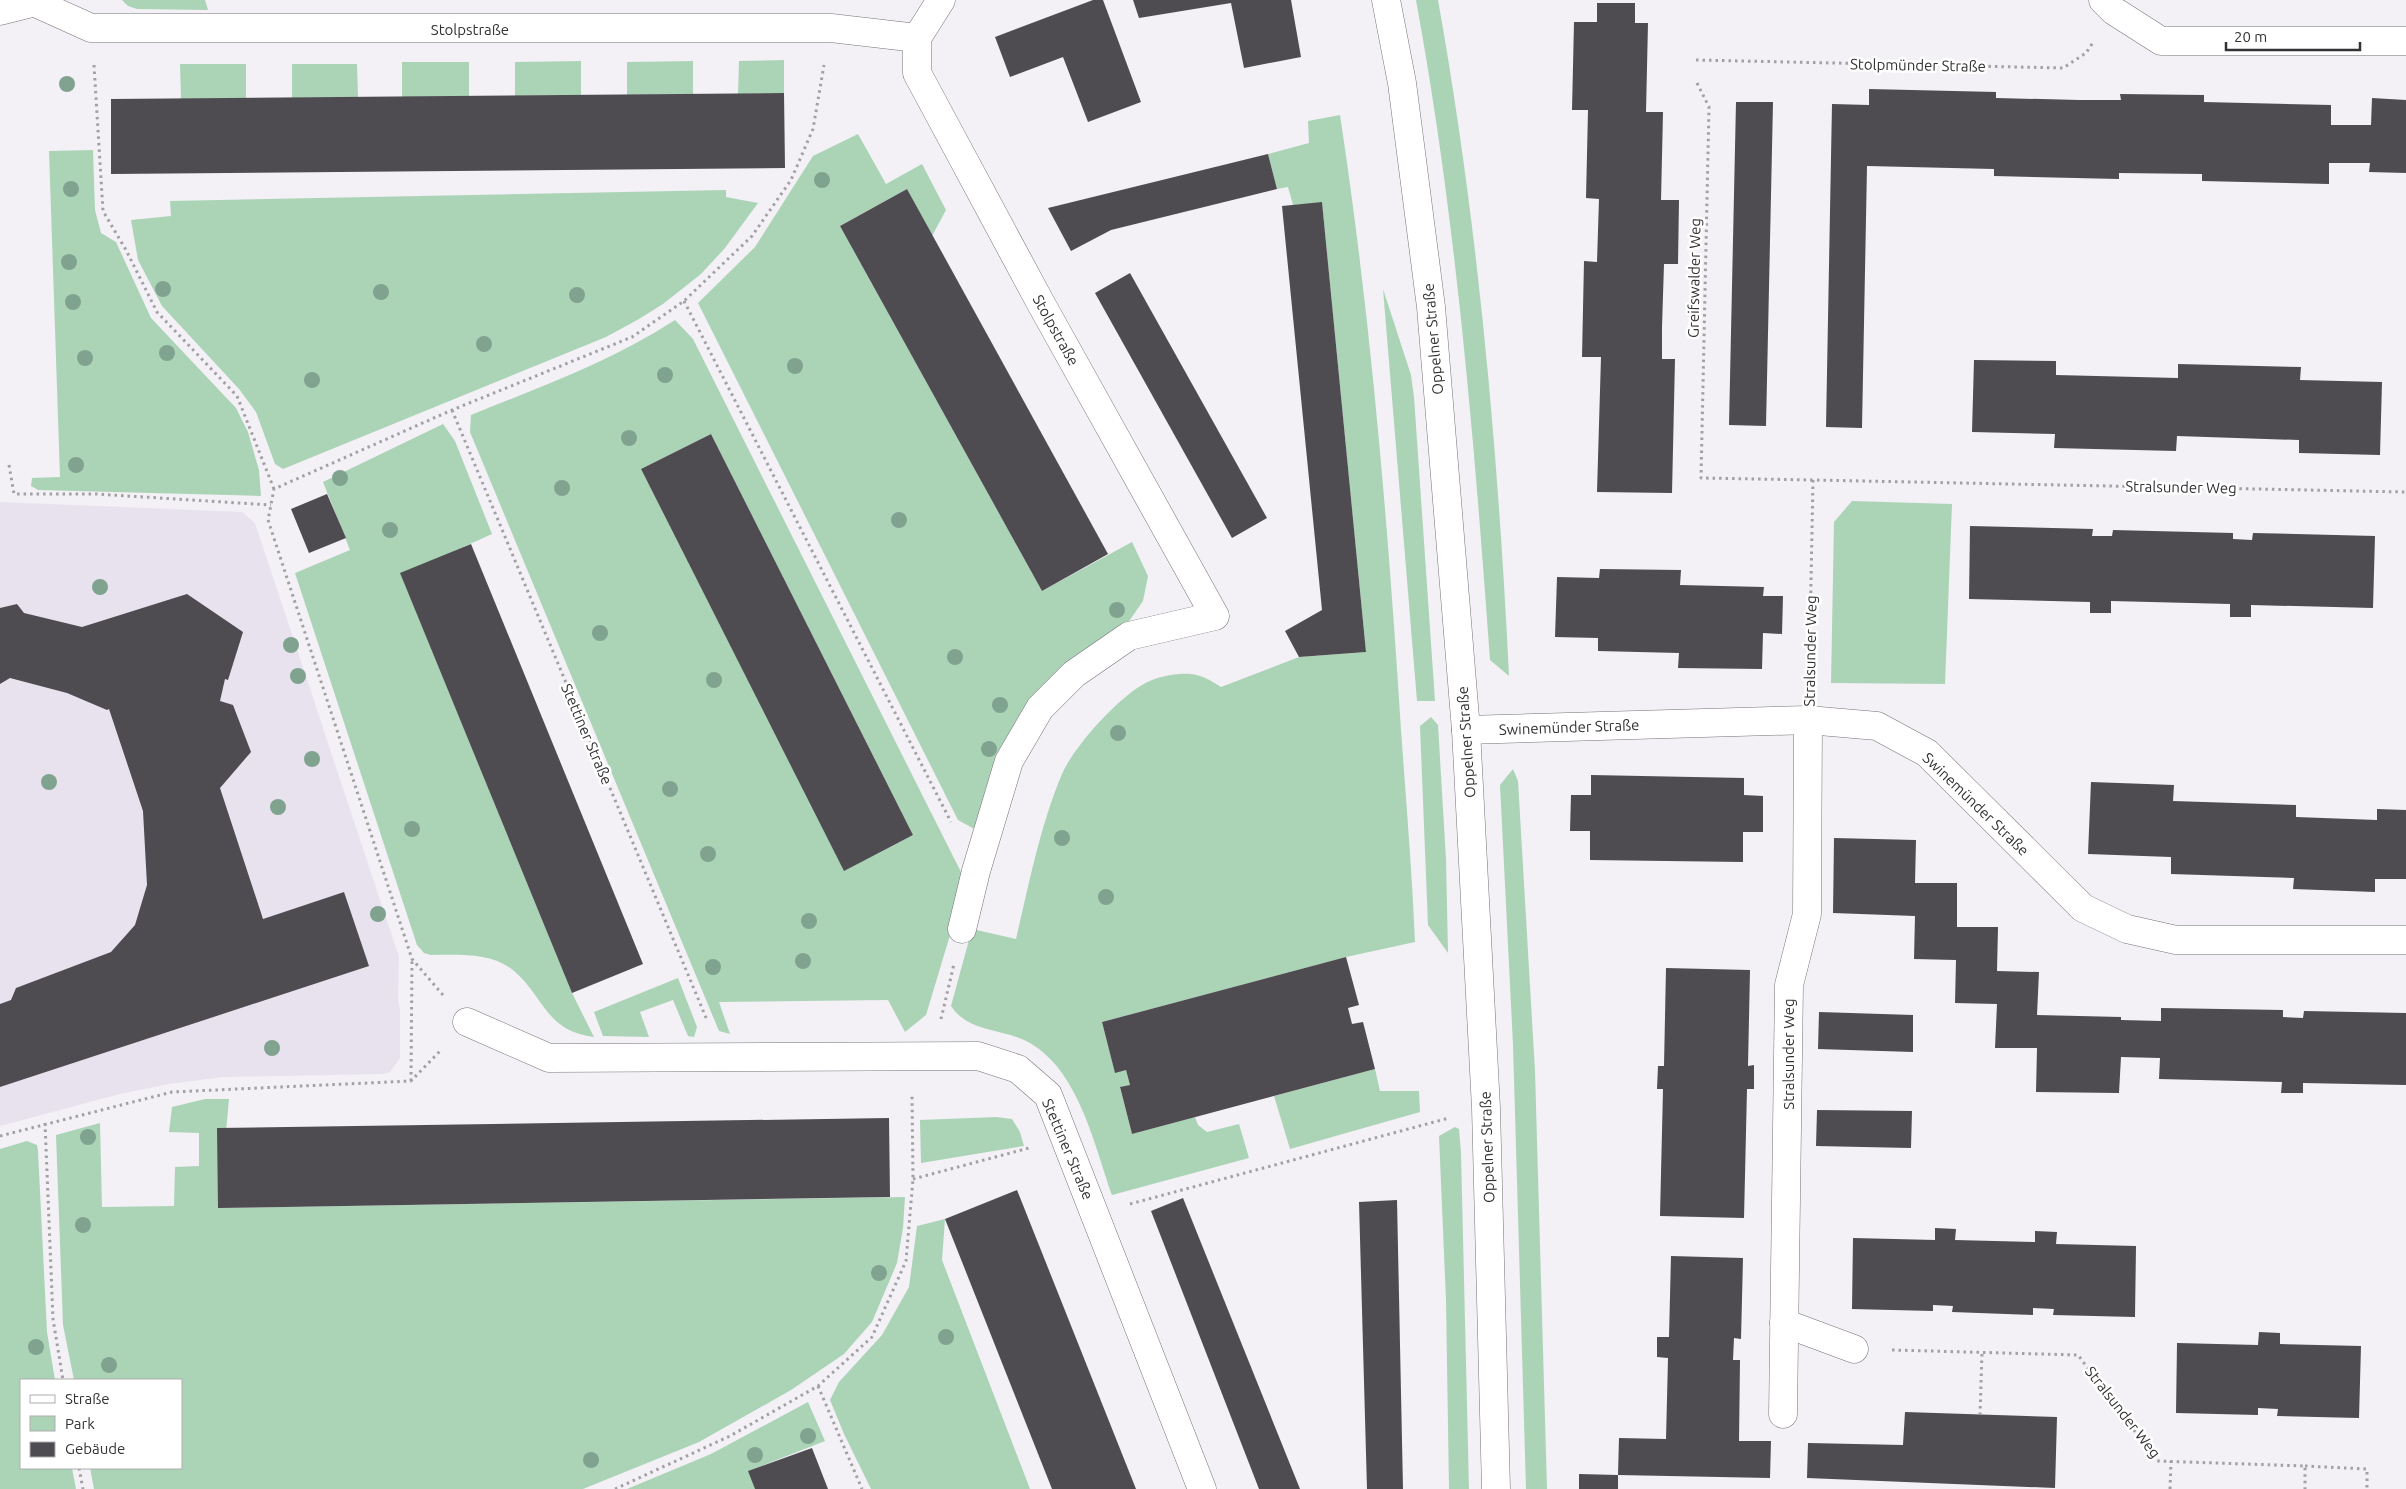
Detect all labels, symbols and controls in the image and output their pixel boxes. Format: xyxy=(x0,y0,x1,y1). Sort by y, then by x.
scale bar xyxy=(2226,20,2360,52)
street label: Stolpstraße xyxy=(431,21,509,38)
text: 20 m xyxy=(2234,28,2267,45)
street label: Stolpmünder Straße xyxy=(1850,55,1986,75)
street label: Greifswalder Weg xyxy=(1684,218,1704,338)
street label: Oppelner Straße xyxy=(1420,283,1446,395)
street label: Stolpstraße xyxy=(1030,292,1082,368)
street label: Stralsunder Weg xyxy=(2125,478,2237,496)
street label: Stralsunder Weg xyxy=(1801,595,1819,707)
street label: Stettiner Straße xyxy=(558,681,616,787)
street label: Oppelner Straße xyxy=(1454,686,1478,798)
street label: Swinemünder Straße xyxy=(1498,716,1640,738)
street label: Swinemünder Straße xyxy=(1919,749,2033,859)
street label: Stralsunder Weg xyxy=(1780,998,1797,1110)
street label: Oppelner Straße xyxy=(1477,1091,1497,1203)
street label: Stettiner Straße xyxy=(1039,1096,1097,1202)
street label: Stralsunder Weg xyxy=(2082,1363,2164,1461)
legend xyxy=(20,1379,182,1469)
text: Straße xyxy=(65,1390,109,1407)
text: Park xyxy=(65,1415,95,1432)
text: Gebäude xyxy=(65,1440,125,1457)

